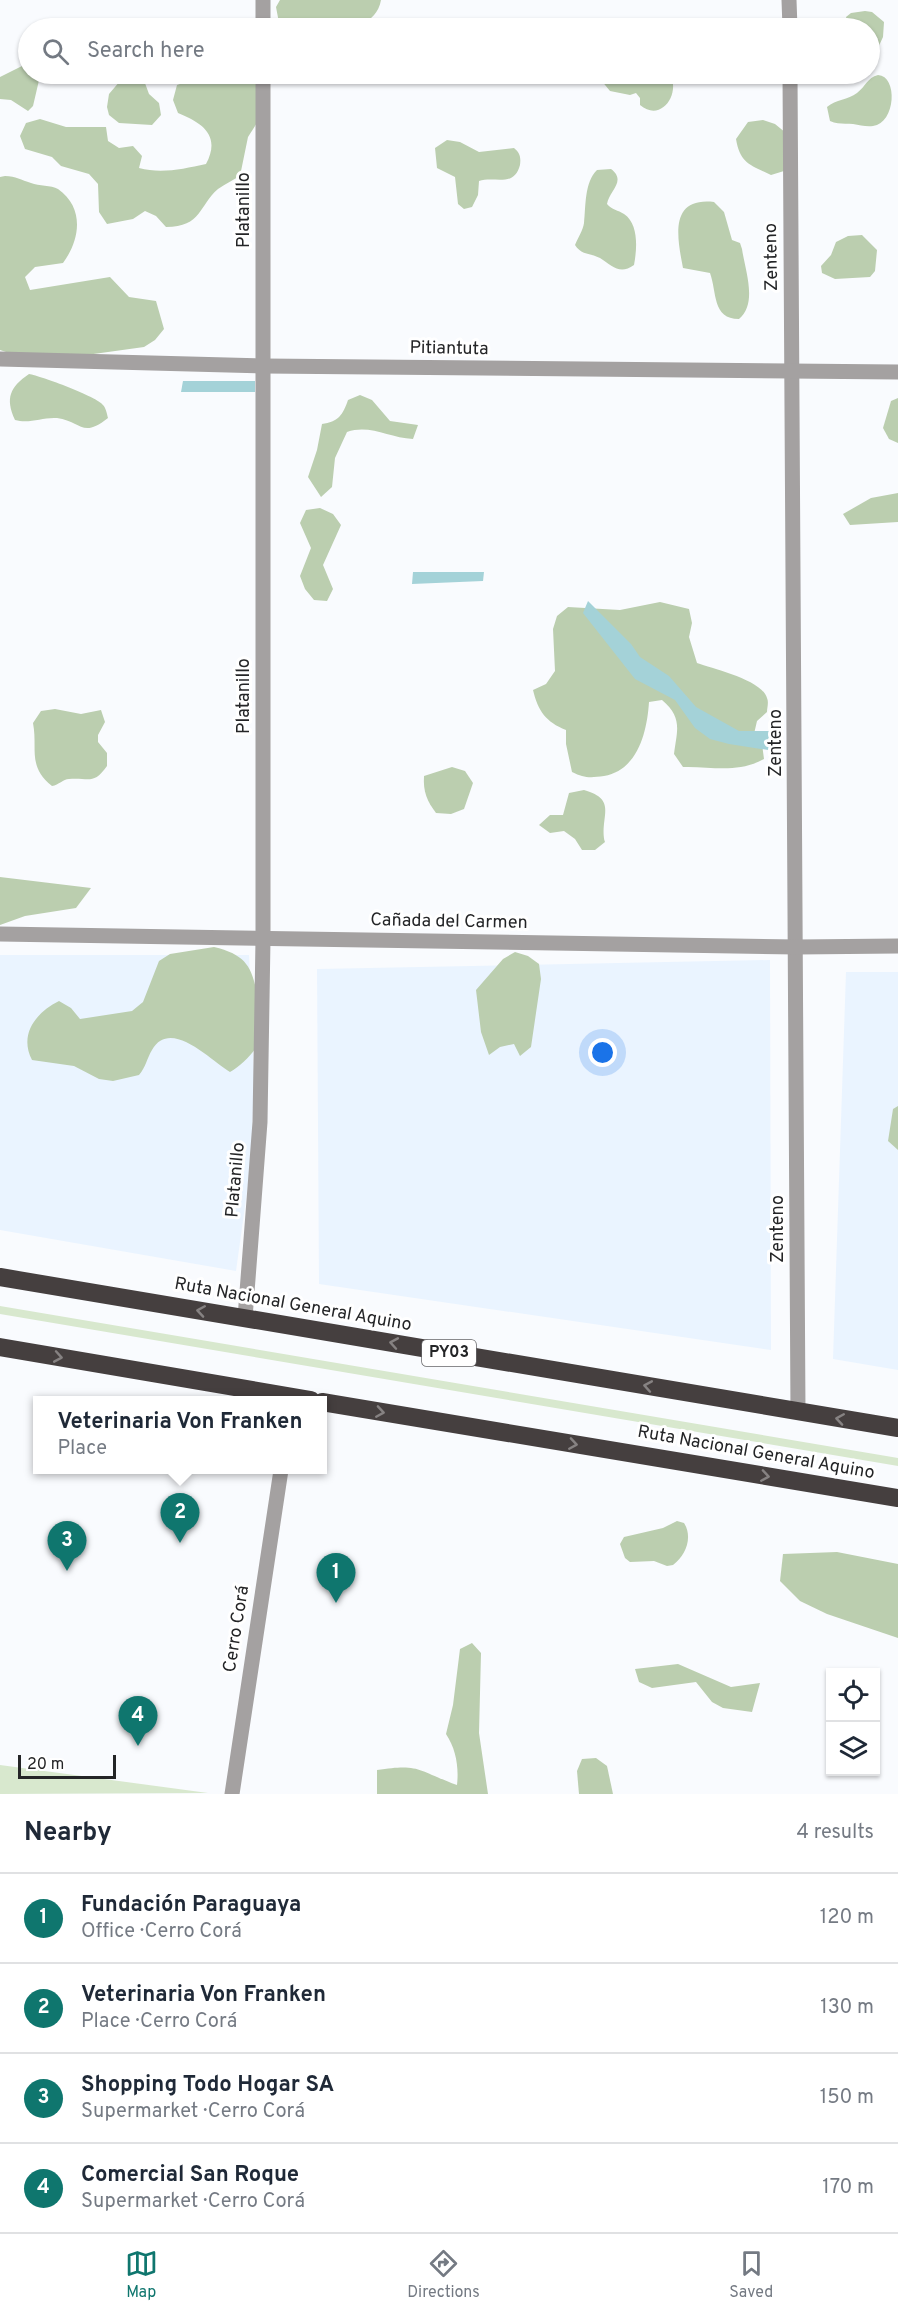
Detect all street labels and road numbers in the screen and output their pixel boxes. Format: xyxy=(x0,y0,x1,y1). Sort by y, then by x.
street label: Platanillo xyxy=(233,172,256,248)
street label: Zenteno xyxy=(760,223,784,291)
street label: Pitiantuta xyxy=(409,337,489,361)
street label: Platanillo xyxy=(233,658,256,734)
street label: Zenteno xyxy=(765,709,788,777)
street label: Cañada del Carmen xyxy=(370,909,528,935)
street label: Platanillo xyxy=(221,1141,251,1219)
street label: Zenteno xyxy=(767,1195,790,1263)
street label: Ruta Nacional General Aquino xyxy=(173,1273,413,1337)
road number: PY03 xyxy=(422,1340,476,1366)
street label: Ruta Nacional General Aquino xyxy=(636,1421,876,1485)
street label: Cerro Corá xyxy=(219,1584,255,1674)

